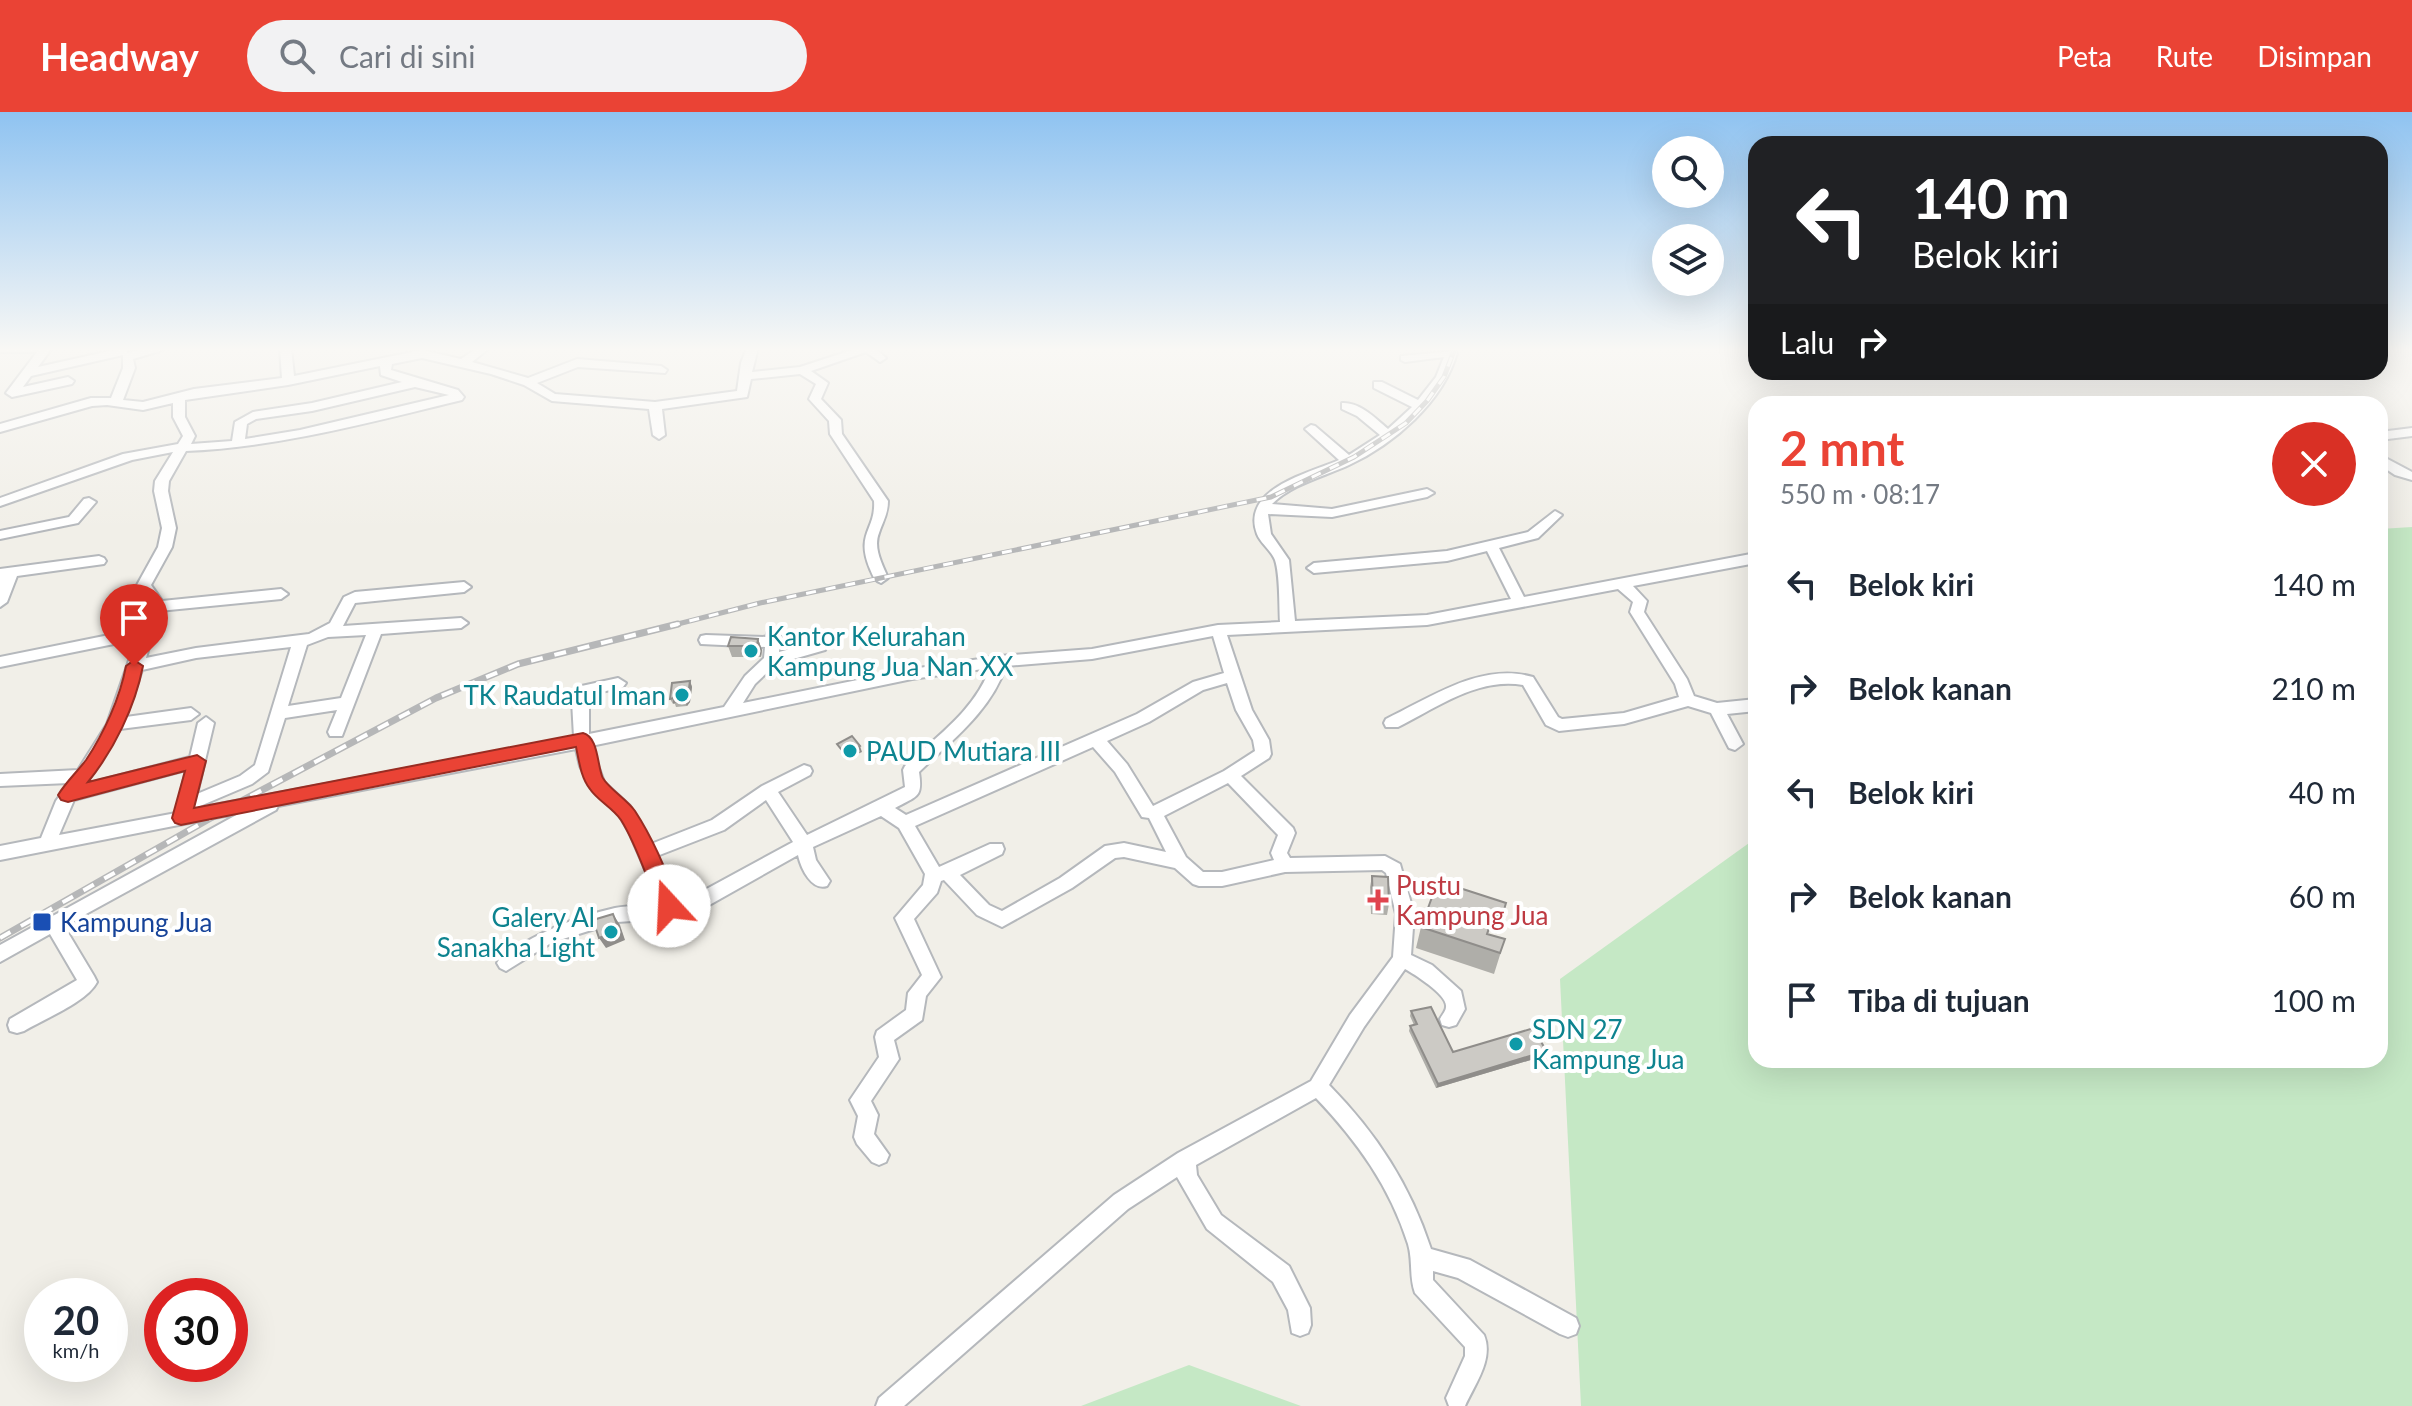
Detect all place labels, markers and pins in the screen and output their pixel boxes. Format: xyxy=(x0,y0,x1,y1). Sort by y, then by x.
pin xyxy=(100,584,168,666)
place label: Kantor Kelurahan Kampung Jua Nan XX xyxy=(767,620,1014,682)
marker: Kantor Kelurahan Kampung Jua Nan XX xyxy=(742,642,760,660)
place label: TK Raudatul Iman xyxy=(463,679,666,711)
marker: TK Raudatul Iman xyxy=(673,686,691,704)
place label: PAUD Mutiara III xyxy=(866,735,1061,767)
marker: PAUD Mutiara III xyxy=(841,742,859,760)
place label: Pustu Kampung Jua xyxy=(1396,869,1549,931)
marker: Pustu Kampung Jua xyxy=(1367,889,1389,911)
place label: Galery Al Sanakha Light xyxy=(437,901,596,963)
place label: Kampung Jua xyxy=(60,906,213,938)
marker: Kampung Jua xyxy=(31,911,53,933)
marker: Galery Al Sanakha Light xyxy=(602,923,620,941)
place label: SDN 27 Kampung Jua xyxy=(1532,1013,1685,1075)
marker: SDN 27 Kampung Jua xyxy=(1507,1035,1525,1053)

